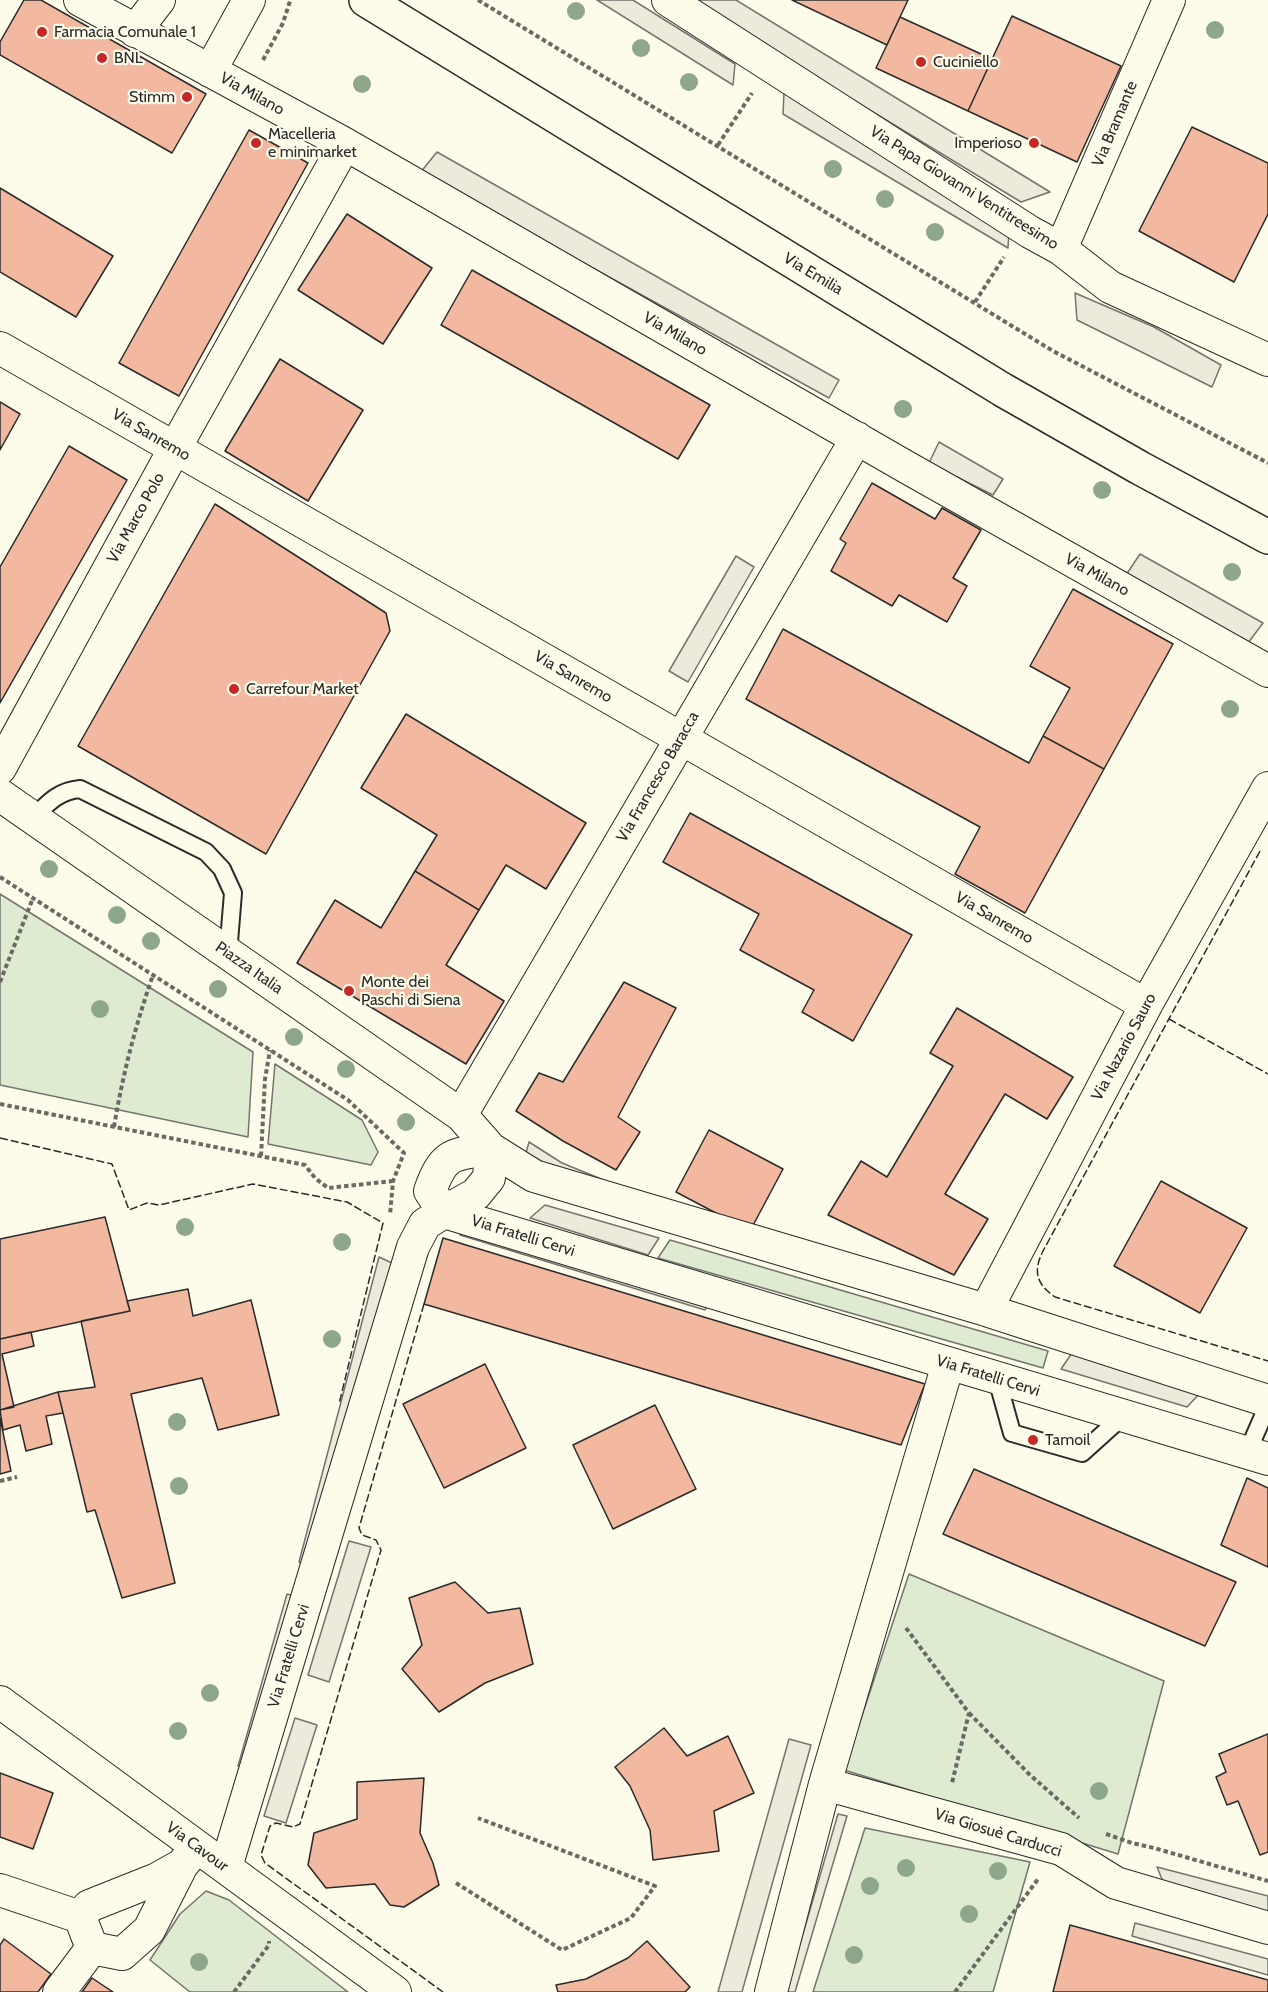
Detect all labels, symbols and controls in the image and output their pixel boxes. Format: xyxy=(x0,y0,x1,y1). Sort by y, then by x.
place label: Farmacia Comunale 1 xyxy=(54,22,196,42)
marker: Farmacia Comunale 1 xyxy=(35,25,49,39)
place label: BNL xyxy=(114,48,143,68)
marker: BNL xyxy=(95,51,109,65)
place label: Cuciniello xyxy=(933,52,998,72)
marker: Cuciniello xyxy=(914,55,928,69)
street label: Via Milano xyxy=(216,68,288,120)
street label: Via Bramante xyxy=(1088,78,1142,170)
place label: Stimm xyxy=(129,87,175,107)
marker: Stimm xyxy=(180,90,194,104)
street label: Via Papa Giovanni Ventitreesimo xyxy=(866,122,1062,254)
place label: Macelleria e minimarket xyxy=(268,124,357,162)
place label: Imperioso xyxy=(954,133,1022,153)
marker: Macelleria e minimarket xyxy=(249,136,263,150)
marker: Imperioso xyxy=(1027,136,1041,150)
street label: Via Emilia xyxy=(780,249,846,299)
street label: Via Milano xyxy=(640,308,710,360)
street label: Via Sanremo xyxy=(109,405,193,465)
street label: Via Marco Polo xyxy=(103,469,169,567)
street label: Via Milano xyxy=(1061,549,1133,601)
street label: Via Sanremo xyxy=(531,647,615,707)
place label: Carrefour Market xyxy=(246,679,359,699)
marker: Carrefour Market xyxy=(227,682,241,696)
street label: Via Francesco Baracca xyxy=(613,708,703,846)
street label: Via Sanremo xyxy=(952,888,1036,948)
street label: Piazza Italia xyxy=(211,938,287,998)
place label: Monte dei Paschi di Siena xyxy=(361,972,460,1010)
marker: Monte dei Paschi di Siena xyxy=(342,984,356,998)
street label: Via Nazario Sauro xyxy=(1088,990,1160,1104)
street label: Via Fratelli Cervi xyxy=(469,1211,577,1261)
street label: Via Fratelli Cervi xyxy=(934,1351,1042,1401)
place label: Tamoil xyxy=(1045,1430,1090,1450)
marker: Tamoil xyxy=(1026,1433,1040,1447)
street label: Via Fratelli Cervi xyxy=(264,1602,314,1710)
street label: Via Giosuè Carducci xyxy=(932,1804,1064,1862)
street label: Via Cavour xyxy=(162,1818,232,1876)

